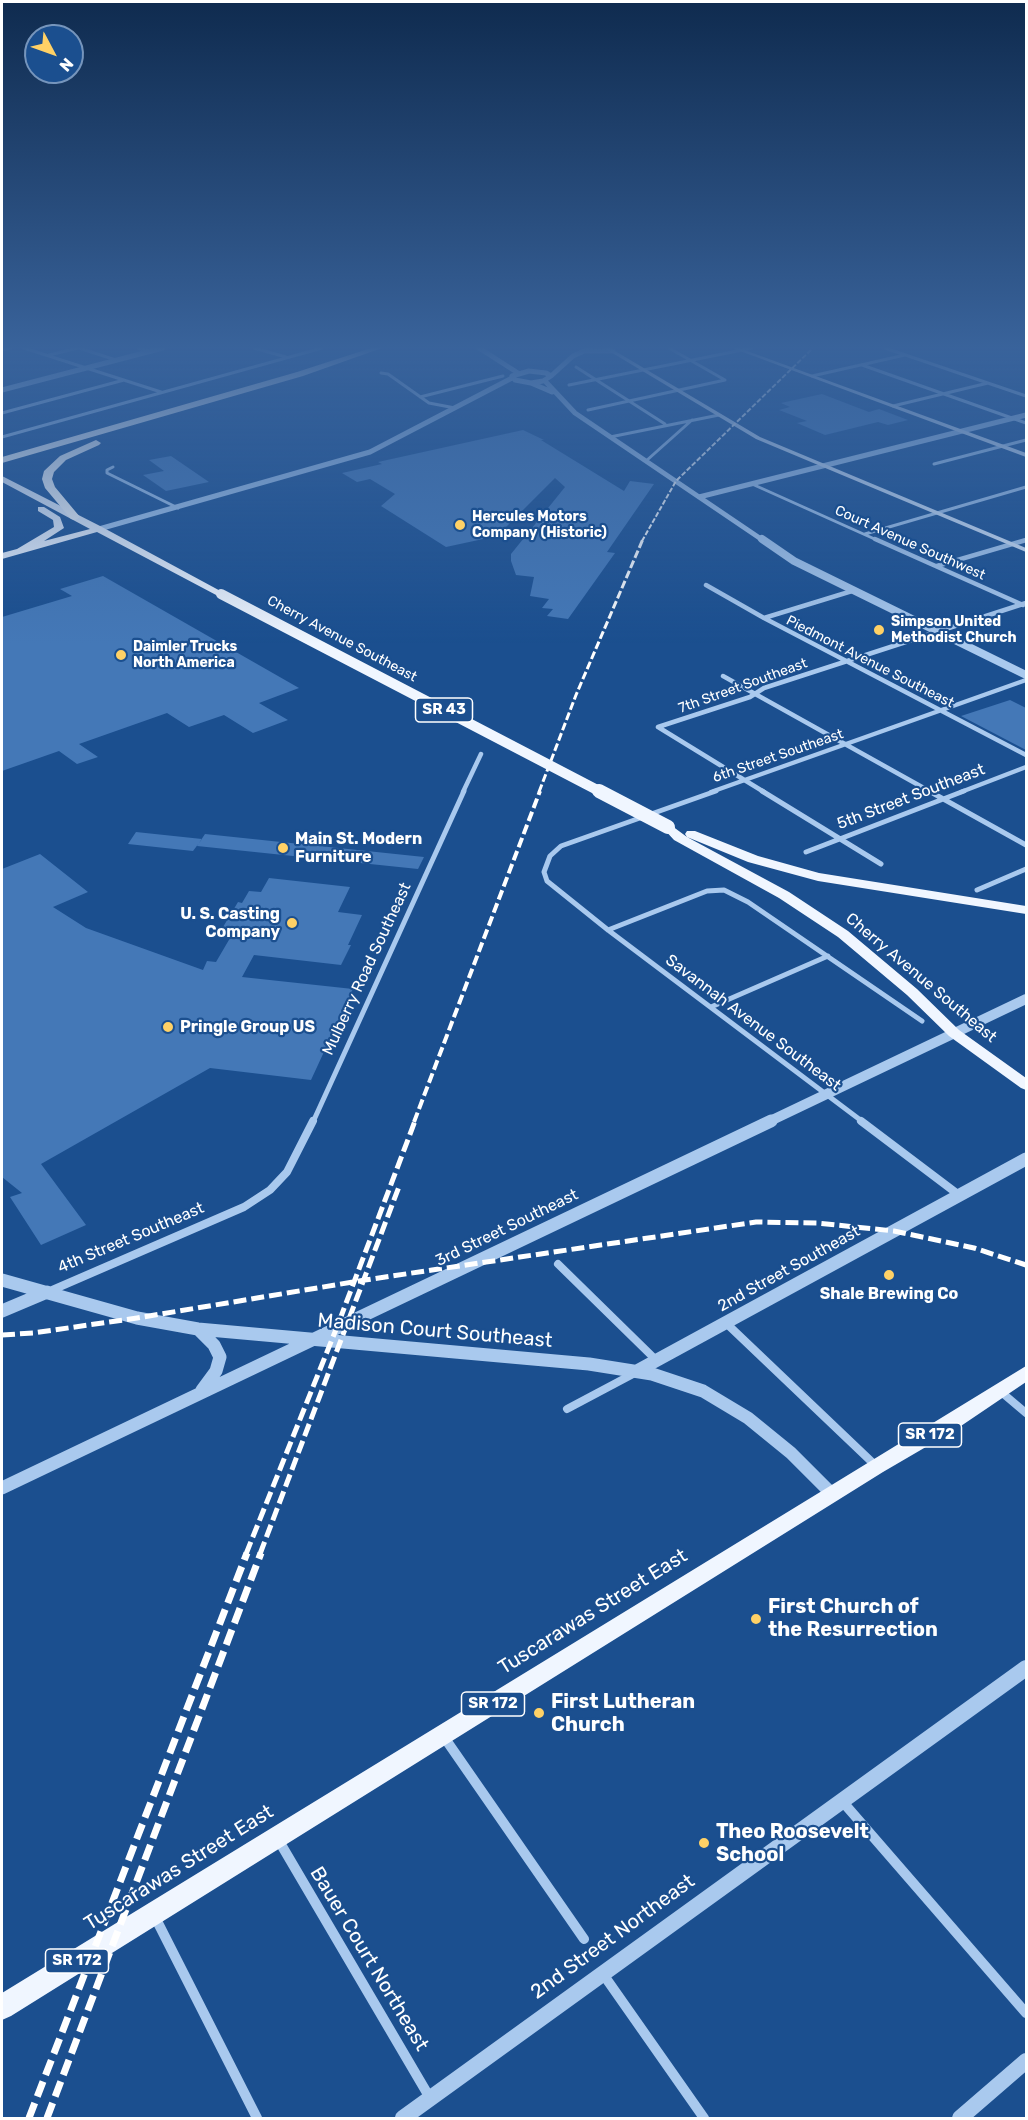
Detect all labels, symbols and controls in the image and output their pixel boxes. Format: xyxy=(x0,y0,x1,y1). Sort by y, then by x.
north arrow xyxy=(24,24,84,84)
text: N xyxy=(56,54,77,75)
street label: Court Avenue Southwest xyxy=(832,502,988,584)
place label: Hercules Motors Company (Historic) xyxy=(472,509,607,542)
marker: Hercules Motors Company (Historic) xyxy=(453,518,467,532)
street label: Cherry Avenue Southeast xyxy=(264,592,420,686)
street label: Piedmont Avenue Southeast xyxy=(783,612,957,712)
place label: Simpson United Methodist Church xyxy=(891,614,1017,646)
marker: Simpson United Methodist Church xyxy=(872,623,886,637)
place label: Daimler Trucks North America xyxy=(133,639,237,672)
marker: Daimler Trucks North America xyxy=(114,648,128,662)
street label: 7th Street Southeast xyxy=(676,655,810,717)
road number: SR 43 xyxy=(416,698,472,722)
street label: 6th Street Southeast xyxy=(710,726,846,786)
street label: 5th Street Southeast xyxy=(834,760,988,834)
place label: Main St. Modern Furniture xyxy=(295,829,422,867)
marker: Main St. Modern Furniture xyxy=(276,841,290,855)
street label: Mulberry Road Southeast xyxy=(318,880,416,1058)
place label: U. S. Casting Company xyxy=(180,904,280,942)
street label: Cherry Avenue Southeast xyxy=(842,909,1000,1047)
marker: U. S. Casting Company xyxy=(285,916,299,930)
street label: Savannah Avenue Southeast xyxy=(661,951,845,1095)
place label: Pringle Group US xyxy=(180,1017,315,1037)
marker: Pringle Group US xyxy=(161,1020,175,1034)
street label: 3rd Street Southeast xyxy=(433,1185,581,1271)
street label: 4th Street Southeast xyxy=(55,1198,207,1278)
street label: 2nd Street Southeast xyxy=(715,1222,863,1316)
marker: Shale Brewing Co xyxy=(882,1268,896,1282)
place label: Shale Brewing Co xyxy=(820,1284,958,1304)
street label: Madison Court Southeast xyxy=(317,1309,553,1353)
road number: SR 172 xyxy=(898,1423,962,1447)
street label: Tuscarawas Street East xyxy=(494,1544,692,1680)
place label: First Church of the Resurrection xyxy=(768,1595,938,1642)
marker: First Church of the Resurrection xyxy=(749,1612,763,1626)
place label: First Lutheran Church xyxy=(551,1690,695,1737)
road number: SR 172 xyxy=(462,1692,524,1716)
marker: First Lutheran Church xyxy=(532,1706,546,1720)
street label: Tuscarawas Street East xyxy=(80,1800,278,1936)
place label: Theo Roosevelt School xyxy=(716,1820,869,1867)
marker: Theo Roosevelt School xyxy=(697,1836,711,1850)
street label: Bauer Court Northeast xyxy=(304,1863,434,2055)
street label: 2nd Street Northeast xyxy=(526,1870,700,2004)
road number: SR 172 xyxy=(46,1949,109,1973)

